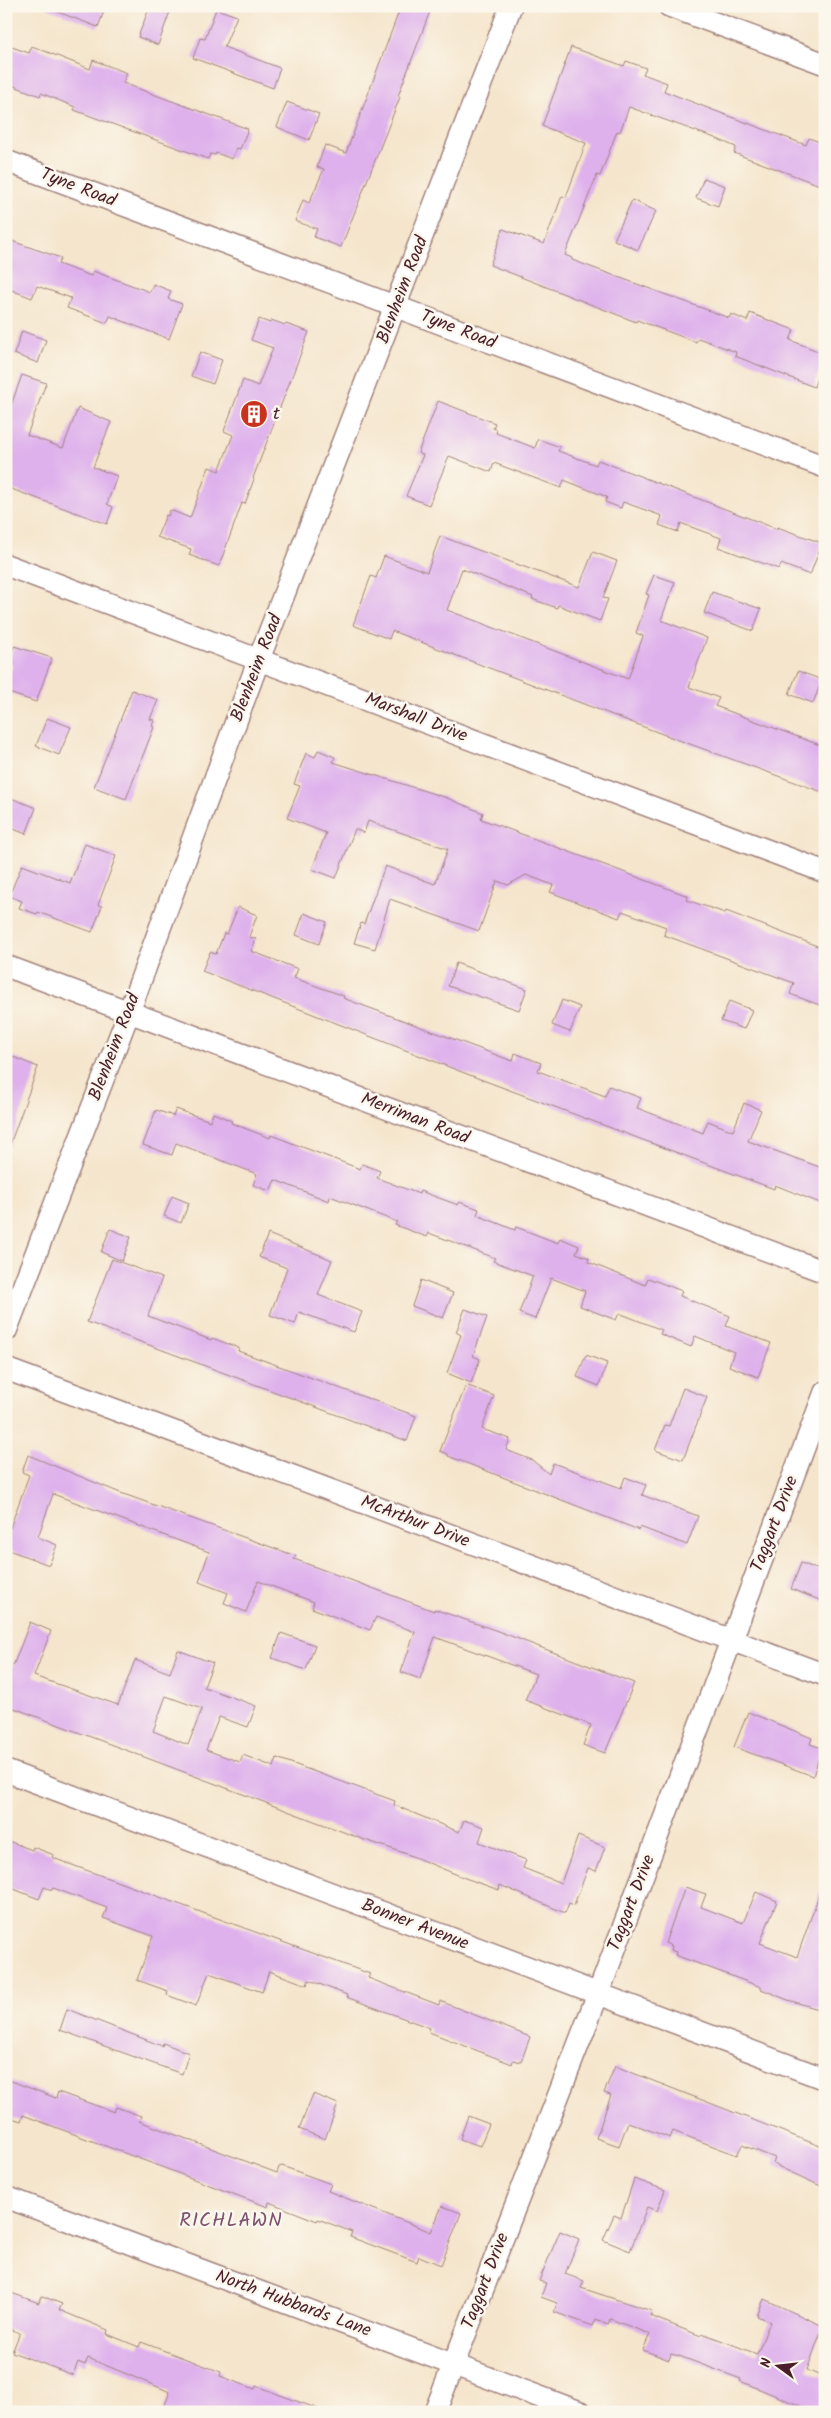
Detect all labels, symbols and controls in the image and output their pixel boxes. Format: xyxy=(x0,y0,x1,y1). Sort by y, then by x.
street label: Tyne Road xyxy=(36,160,121,216)
street label: Blenheim Road xyxy=(369,231,437,348)
street label: Tyne Road xyxy=(416,302,501,358)
building icon: t xyxy=(239,399,269,429)
place label: t xyxy=(273,400,281,429)
street label: Blenheim Road xyxy=(223,609,291,726)
street label: Marshall Drive xyxy=(360,685,472,751)
street label: Blenheim Road xyxy=(81,988,149,1105)
street label: Merriman Road xyxy=(357,1085,474,1153)
street label: Taggart Drive xyxy=(743,1472,807,1576)
street label: McArthur Drive xyxy=(356,1488,474,1556)
street label: Taggart Drive xyxy=(600,1851,664,1955)
street label: Bonner Avenue xyxy=(357,1891,473,1959)
district label: RICHLAWN xyxy=(179,2205,283,2237)
street label: Taggart Drive xyxy=(454,2229,518,2333)
street label: North Hubbards Lane xyxy=(211,2262,375,2346)
north arrow xyxy=(754,2340,804,2390)
text: N xyxy=(755,2356,778,2370)

